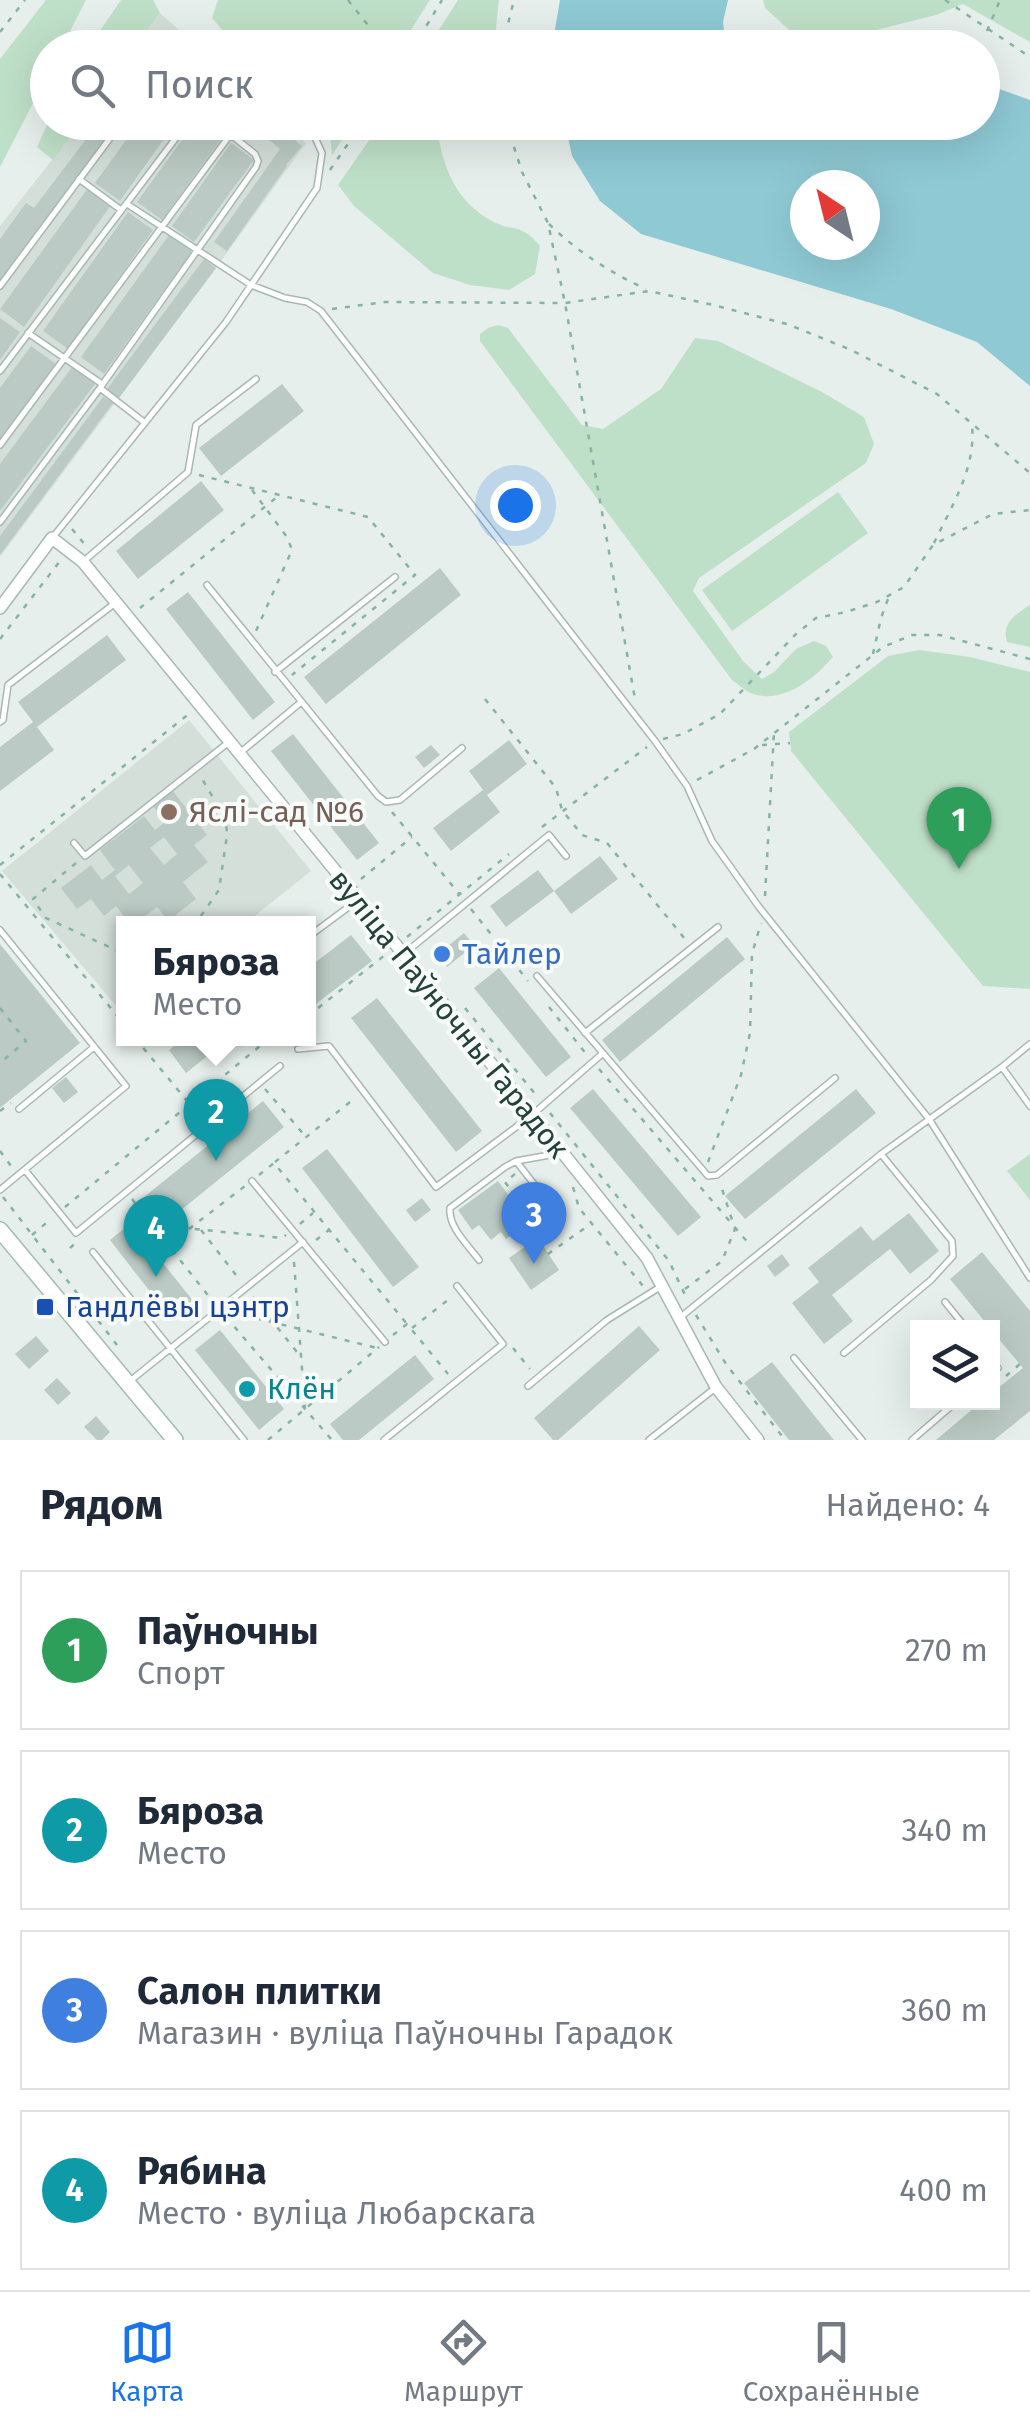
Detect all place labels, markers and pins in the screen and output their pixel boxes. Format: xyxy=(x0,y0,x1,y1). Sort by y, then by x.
pin: 1 xyxy=(926,786,992,869)
place label: Яслі-сад №6 xyxy=(189,794,364,830)
marker: Яслі-сад №6 xyxy=(158,801,180,823)
place label: Тайлер xyxy=(462,936,562,972)
marker: Тайлер xyxy=(431,943,453,965)
pin: 2 xyxy=(184,1078,248,1161)
pin: 3 xyxy=(502,1182,566,1264)
pin: 4 xyxy=(124,1194,188,1277)
place label: Гандлёвы цэнтр xyxy=(65,1289,290,1325)
marker: Гандлёвы цэнтр xyxy=(34,1296,56,1318)
place label: Клён xyxy=(267,1371,336,1407)
marker: Клён xyxy=(236,1378,258,1400)

